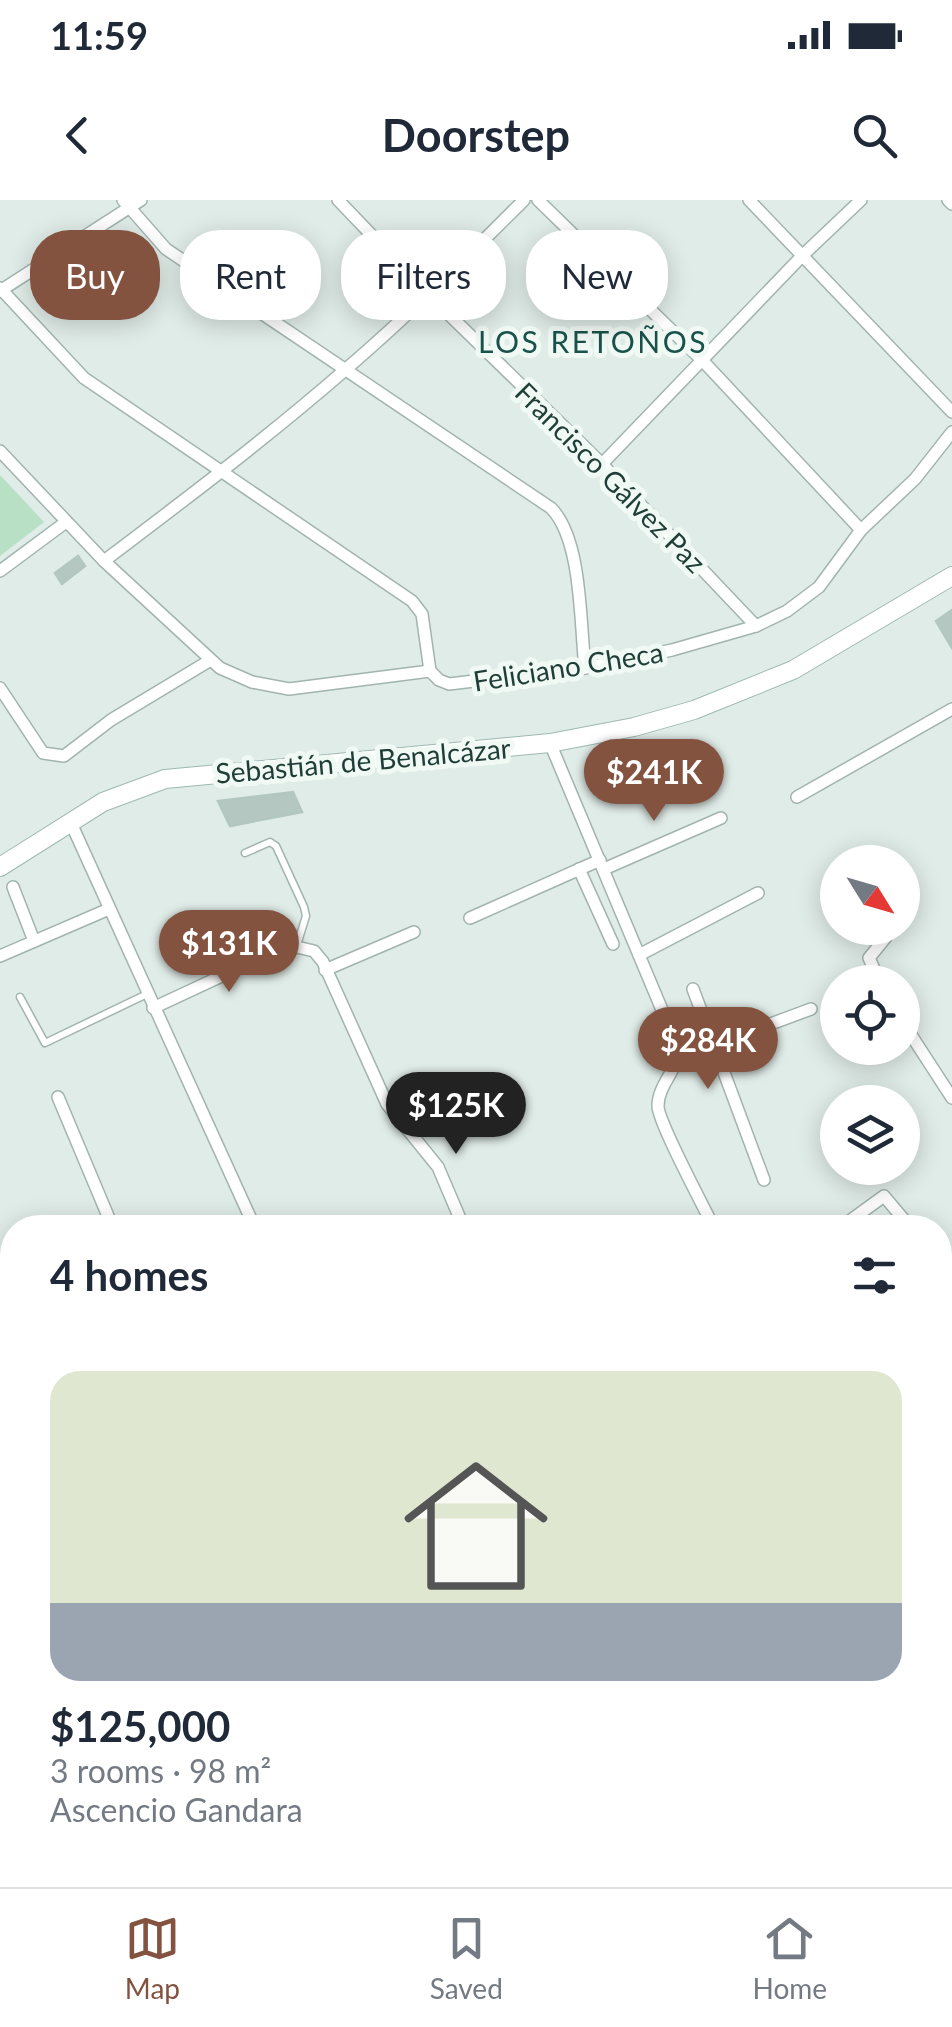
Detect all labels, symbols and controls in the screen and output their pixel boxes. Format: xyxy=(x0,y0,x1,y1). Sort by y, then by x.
text: 11:59 xyxy=(50,12,148,58)
icon: back xyxy=(50,108,105,163)
text: Doorstep xyxy=(382,108,570,162)
icon: search xyxy=(847,108,902,163)
chip: Buy xyxy=(30,230,160,320)
chip: Rent xyxy=(180,230,321,320)
chip: Filters xyxy=(341,230,506,320)
chip: New xyxy=(526,230,668,320)
district label: LOS RETOÑOS xyxy=(478,323,708,359)
street label: Francisco Gálvez Paz xyxy=(509,375,713,579)
street label: Feliciano Checa xyxy=(471,634,665,698)
street label: Sebastián de Benalcázar xyxy=(214,730,512,790)
pin: $241K xyxy=(584,739,724,824)
text: $241K xyxy=(606,752,702,791)
north arrow xyxy=(820,845,920,945)
map controls xyxy=(820,845,920,1185)
pin: $131K xyxy=(159,910,299,995)
text: $131K xyxy=(181,923,277,962)
button: locate xyxy=(820,965,920,1065)
pin: $284K xyxy=(638,1007,778,1092)
text: $284K xyxy=(660,1020,756,1059)
pin: $125K xyxy=(386,1072,526,1157)
text: $125K xyxy=(408,1085,504,1124)
button: layers xyxy=(820,1085,920,1185)
icon: filters xyxy=(847,1248,902,1303)
text: 4 homes xyxy=(50,1250,208,1300)
icon: home xyxy=(386,1436,566,1616)
text: $125,000 xyxy=(50,1701,230,1751)
text: 3 rooms · 98 m² xyxy=(50,1751,271,1790)
text: Ascencio Gandara xyxy=(50,1790,303,1829)
tab: Map xyxy=(125,1911,180,2005)
tab: Saved xyxy=(430,1911,503,2005)
tab: Home xyxy=(753,1911,827,2005)

